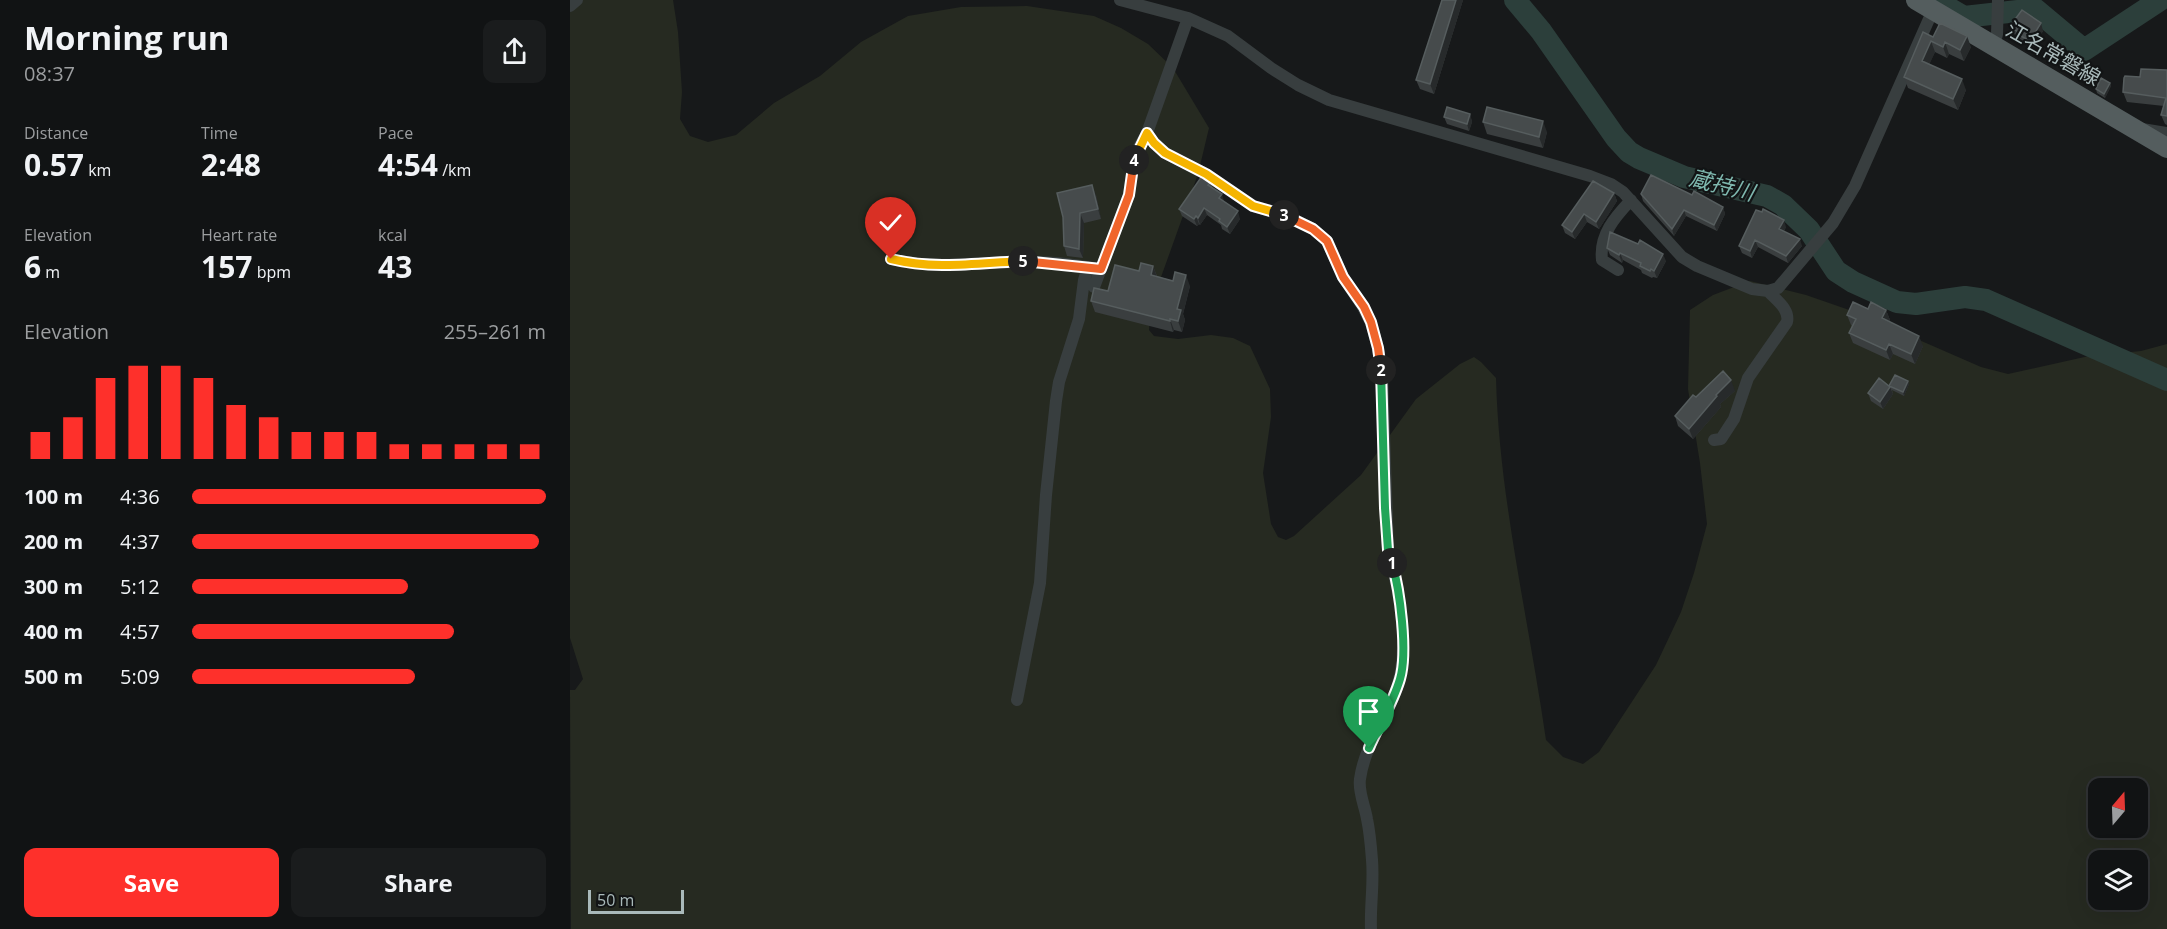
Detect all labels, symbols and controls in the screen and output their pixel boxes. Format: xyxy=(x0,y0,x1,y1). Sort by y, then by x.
text: Morning run xyxy=(24,15,230,60)
street label: 江名常磐線 xyxy=(2001,15,2106,92)
button: share xyxy=(483,20,546,83)
text: 08:37 xyxy=(24,60,75,87)
text: Distance xyxy=(24,122,88,144)
text: Time xyxy=(201,122,238,144)
text: Pace xyxy=(378,122,413,144)
text: 0.57 xyxy=(24,144,84,185)
text: 2:48 xyxy=(201,144,261,185)
text: 4:54 xyxy=(378,144,438,185)
pin: 4 xyxy=(1119,145,1149,175)
text: 4 xyxy=(1129,149,1139,171)
text: km xyxy=(84,159,111,181)
text: /km xyxy=(438,159,471,181)
water label: 蔵持川 xyxy=(1687,161,1760,207)
pin xyxy=(865,197,916,259)
pin: 3 xyxy=(1269,200,1299,230)
text: 3 xyxy=(1279,204,1289,226)
icon: check xyxy=(874,206,907,239)
text: Elevation xyxy=(24,224,92,246)
text: Heart rate xyxy=(201,224,277,246)
text: kcal xyxy=(378,224,407,246)
text: 6 xyxy=(24,246,41,287)
text: 157 xyxy=(201,246,252,287)
text: 43 xyxy=(378,246,412,287)
pin: 5 xyxy=(1008,246,1038,276)
text: 5 xyxy=(1018,250,1028,272)
text: m xyxy=(41,261,60,283)
text: bpm xyxy=(252,261,291,283)
text: Elevation xyxy=(24,318,109,345)
text: 255–261 m xyxy=(444,318,546,345)
pin: 2 xyxy=(1366,355,1396,385)
text: 2 xyxy=(1376,359,1386,381)
text: 100 m xyxy=(24,483,83,510)
text: 4:36 xyxy=(120,483,160,510)
text: 200 m xyxy=(24,528,83,555)
text: 4:37 xyxy=(120,528,160,555)
pin: 1 xyxy=(1377,548,1407,578)
text: 1 xyxy=(1387,552,1397,574)
text: 300 m xyxy=(24,573,83,600)
text: 5:12 xyxy=(120,573,160,600)
text: 400 m xyxy=(24,618,83,645)
text: 4:57 xyxy=(120,618,160,645)
text: 500 m xyxy=(24,663,83,690)
text: 5:09 xyxy=(120,663,160,690)
pin xyxy=(1343,686,1394,748)
icon: arrive xyxy=(1352,695,1385,728)
north arrow xyxy=(2088,778,2148,838)
map controls xyxy=(2088,778,2148,910)
button: Save xyxy=(24,848,279,917)
button: Share xyxy=(291,848,546,917)
button: layers xyxy=(2088,850,2148,910)
scale bar xyxy=(588,887,684,914)
text: 50 m xyxy=(597,889,634,911)

